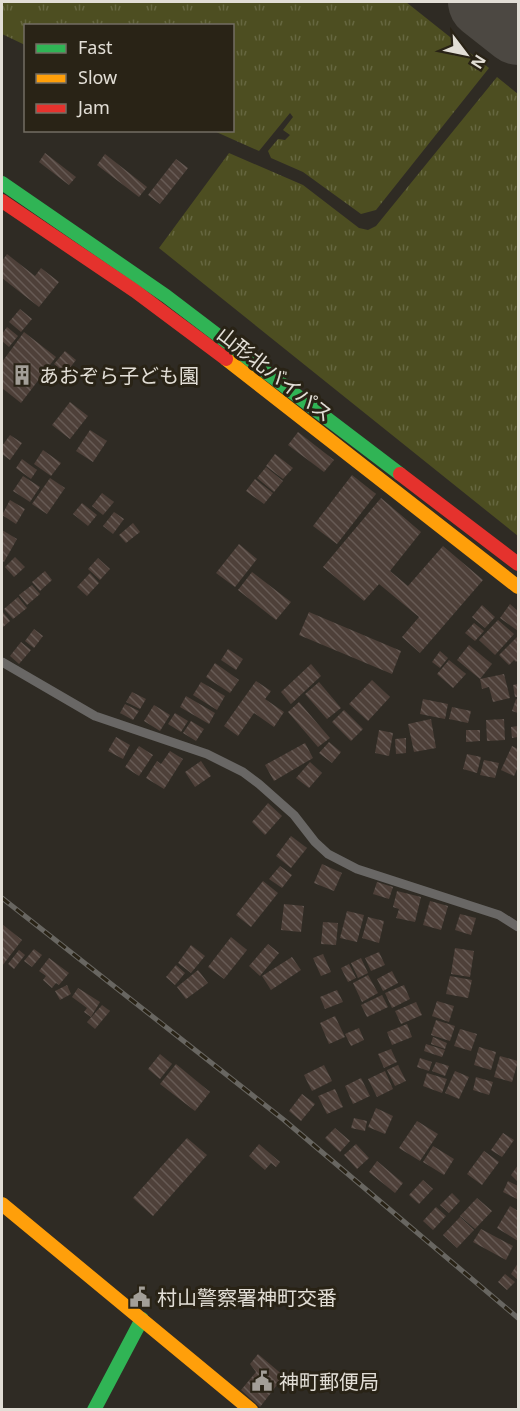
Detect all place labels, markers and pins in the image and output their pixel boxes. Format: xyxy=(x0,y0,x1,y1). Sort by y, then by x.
place label: あおぞら子ども園 xyxy=(39,362,199,389)
building icon: あおぞら子ども園 xyxy=(10,363,34,387)
place label: 村山警察署神町交番 xyxy=(157,1284,337,1311)
public building icon: 村山警察署神町交番 xyxy=(128,1285,152,1309)
place label: 神町郵便局 xyxy=(279,1368,379,1395)
public building icon: 神町郵便局 xyxy=(250,1369,274,1393)

